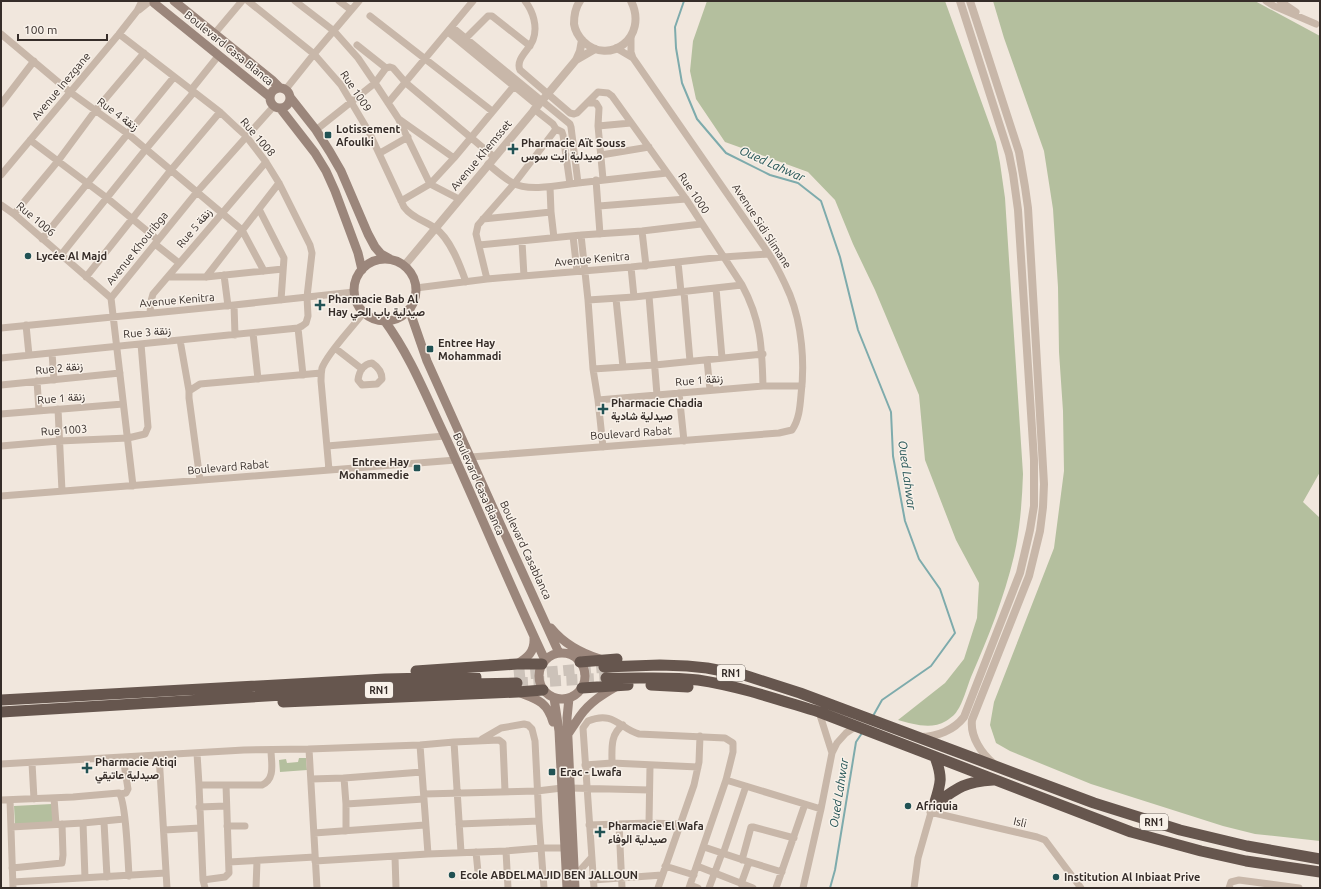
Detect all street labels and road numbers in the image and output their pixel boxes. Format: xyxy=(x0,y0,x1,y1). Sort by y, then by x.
street label: Boulevard Casa Blanca xyxy=(182,9,276,87)
street label: Avenue Inezgane xyxy=(29,50,93,122)
street label: Rue 1009 xyxy=(338,68,374,114)
street label: Rue 4 زنقة xyxy=(95,95,141,134)
street label: Rue 1008 xyxy=(238,115,278,159)
street label: Avenue Khemsset xyxy=(448,117,514,193)
street label: Rue 1000 xyxy=(676,170,712,216)
street label: Avenue Sidi Slimane xyxy=(730,181,794,271)
street label: Rue 1006 xyxy=(14,199,58,239)
street label: Rue 5 زنقة xyxy=(174,206,215,251)
street label: Avenue Khouribga xyxy=(104,209,170,287)
street label: Avenue Kenitra xyxy=(554,250,630,268)
street label: Avenue Kenitra xyxy=(139,291,215,309)
street label: Rue 3 زنقة xyxy=(123,324,172,341)
street label: Rue 2 زنقة xyxy=(35,360,84,377)
street label: Rue 1 زنقة xyxy=(675,372,724,389)
street label: Rue 1 زنقة xyxy=(37,390,86,407)
street label: Rue 1003 xyxy=(40,422,88,438)
street label: Boulevard Rabat xyxy=(590,424,673,442)
street label: Boulevard Casa Blanca xyxy=(451,431,507,537)
street label: Boulevard Rabat xyxy=(187,457,270,477)
street label: Boulevard Casablanca xyxy=(498,499,554,601)
road number: RN1 xyxy=(717,665,745,681)
road number: RN1 xyxy=(365,682,393,698)
road number: RN1 xyxy=(1140,814,1168,830)
street label: Isli xyxy=(1012,815,1028,829)

